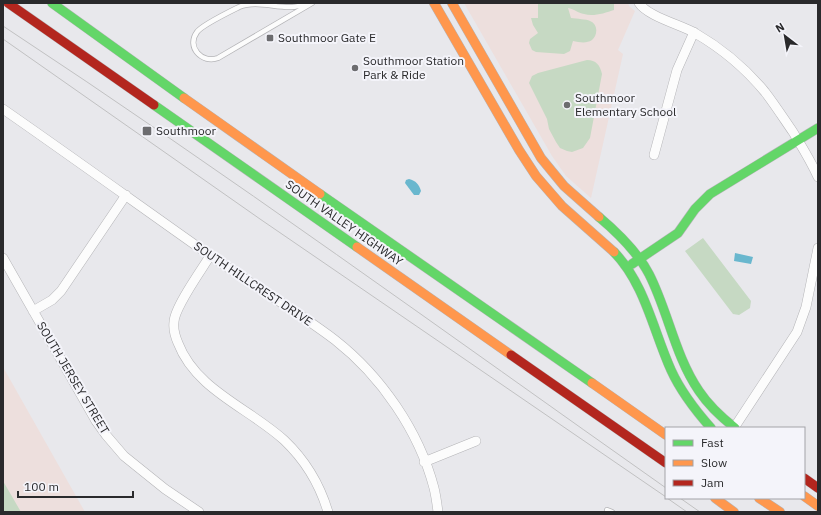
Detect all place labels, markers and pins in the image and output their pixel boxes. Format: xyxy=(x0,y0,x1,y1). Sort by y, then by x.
place label: Southmoor Gate E xyxy=(278,30,376,45)
marker: Southmoor Gate E xyxy=(265,33,275,43)
place label: Southmoor Station Park & Ride xyxy=(363,53,464,82)
marker: Southmoor Station Park & Ride xyxy=(350,63,360,73)
place label: Southmoor Elementary School xyxy=(575,90,676,119)
marker: Southmoor Elementary School xyxy=(562,100,572,110)
place label: Southmoor xyxy=(156,123,216,138)
marker: Southmoor xyxy=(141,125,153,137)

